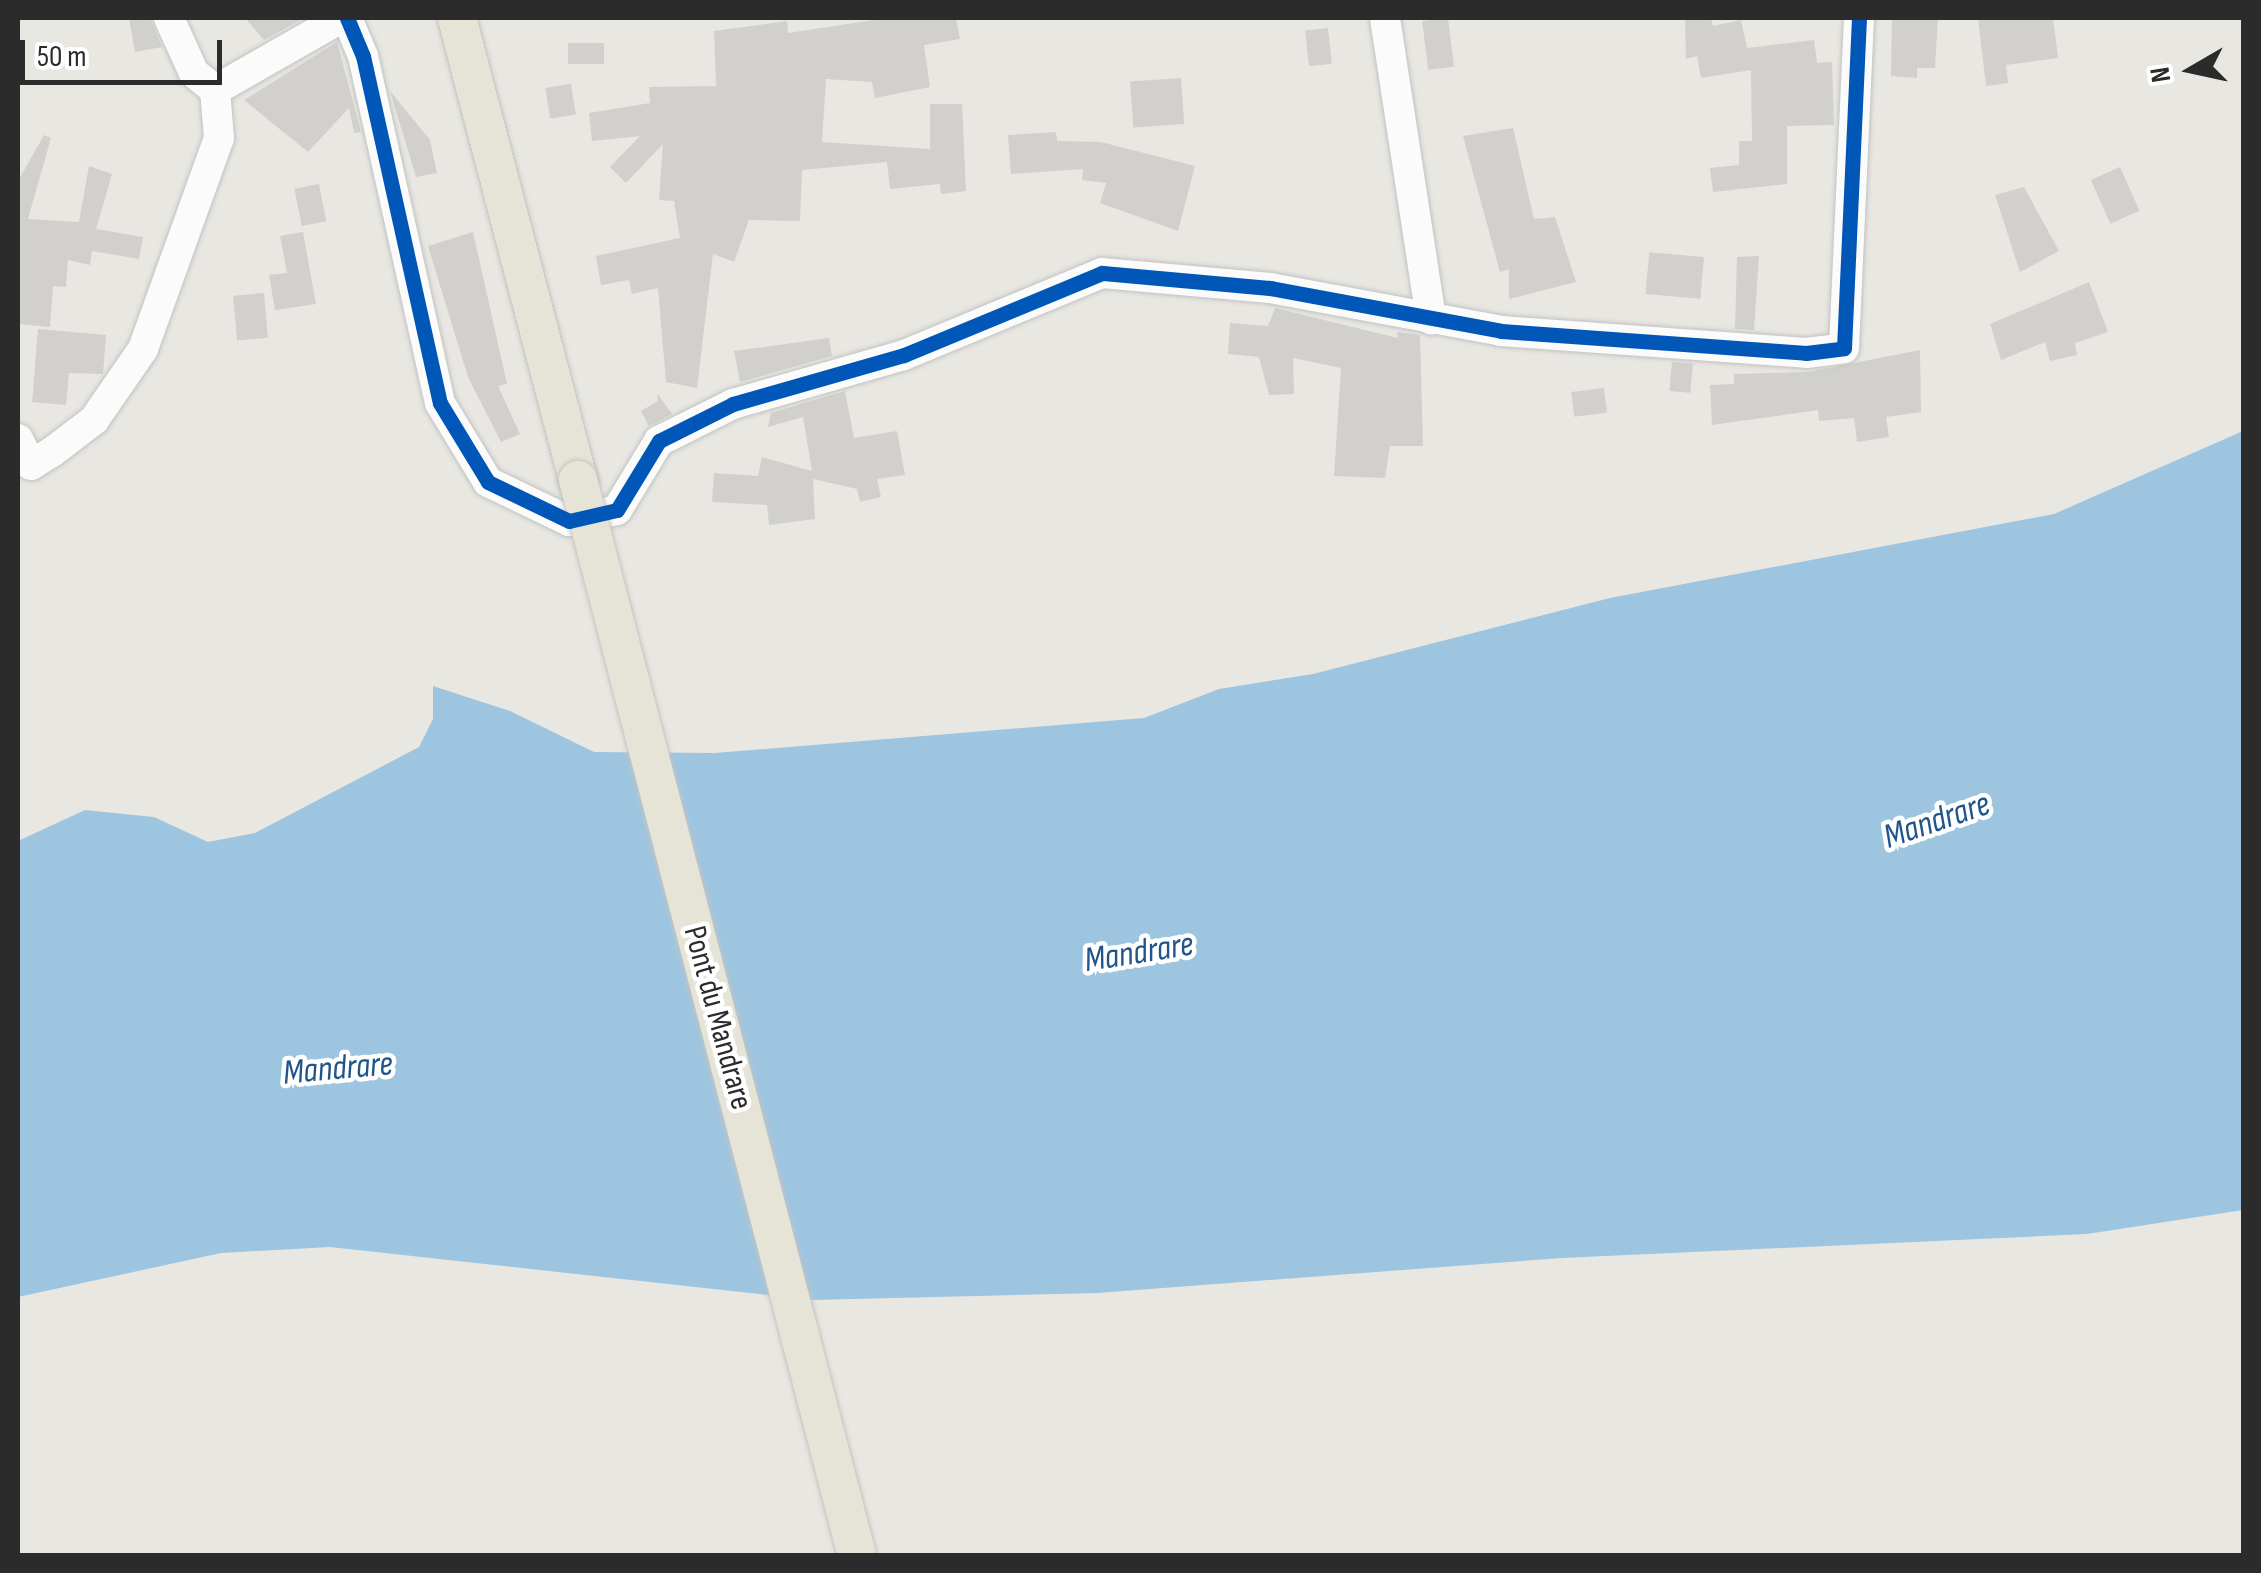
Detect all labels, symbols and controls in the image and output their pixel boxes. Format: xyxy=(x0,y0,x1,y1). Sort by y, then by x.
scale bar xyxy=(25,20,228,82)
north arrow xyxy=(2141,20,2241,120)
text: 50 m xyxy=(37,39,86,75)
text: N xyxy=(2143,65,2178,85)
water label: Mandrare xyxy=(1878,783,1996,859)
street label: Pont du Mandrare xyxy=(674,922,760,1114)
water label: Mandrare xyxy=(1081,924,1197,982)
water label: Mandrare xyxy=(281,1043,395,1095)

